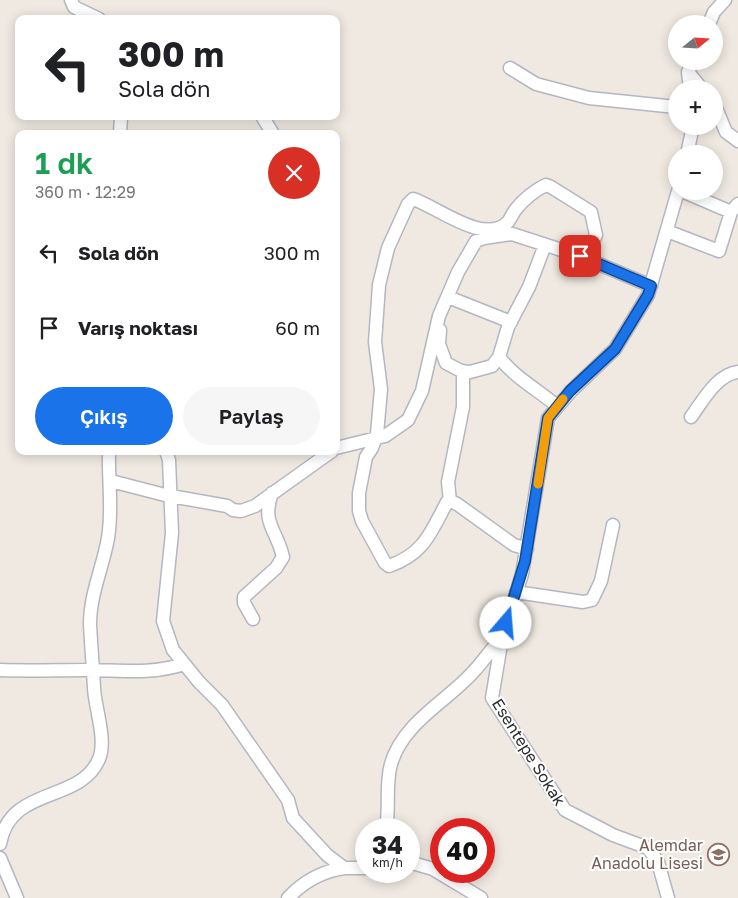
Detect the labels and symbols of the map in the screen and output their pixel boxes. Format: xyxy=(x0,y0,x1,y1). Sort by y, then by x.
north arrow xyxy=(668,15,722,70)
pin xyxy=(559,235,601,277)
position arrow xyxy=(479,596,531,648)
street label: Esentepe Sokak xyxy=(488,695,570,809)
speed limit sign: 40 xyxy=(430,818,495,883)
place label: Alemdar Anadolu Lisesi xyxy=(591,835,703,873)
school or university icon: Alemdar Anadolu Lisesi xyxy=(707,842,731,866)

